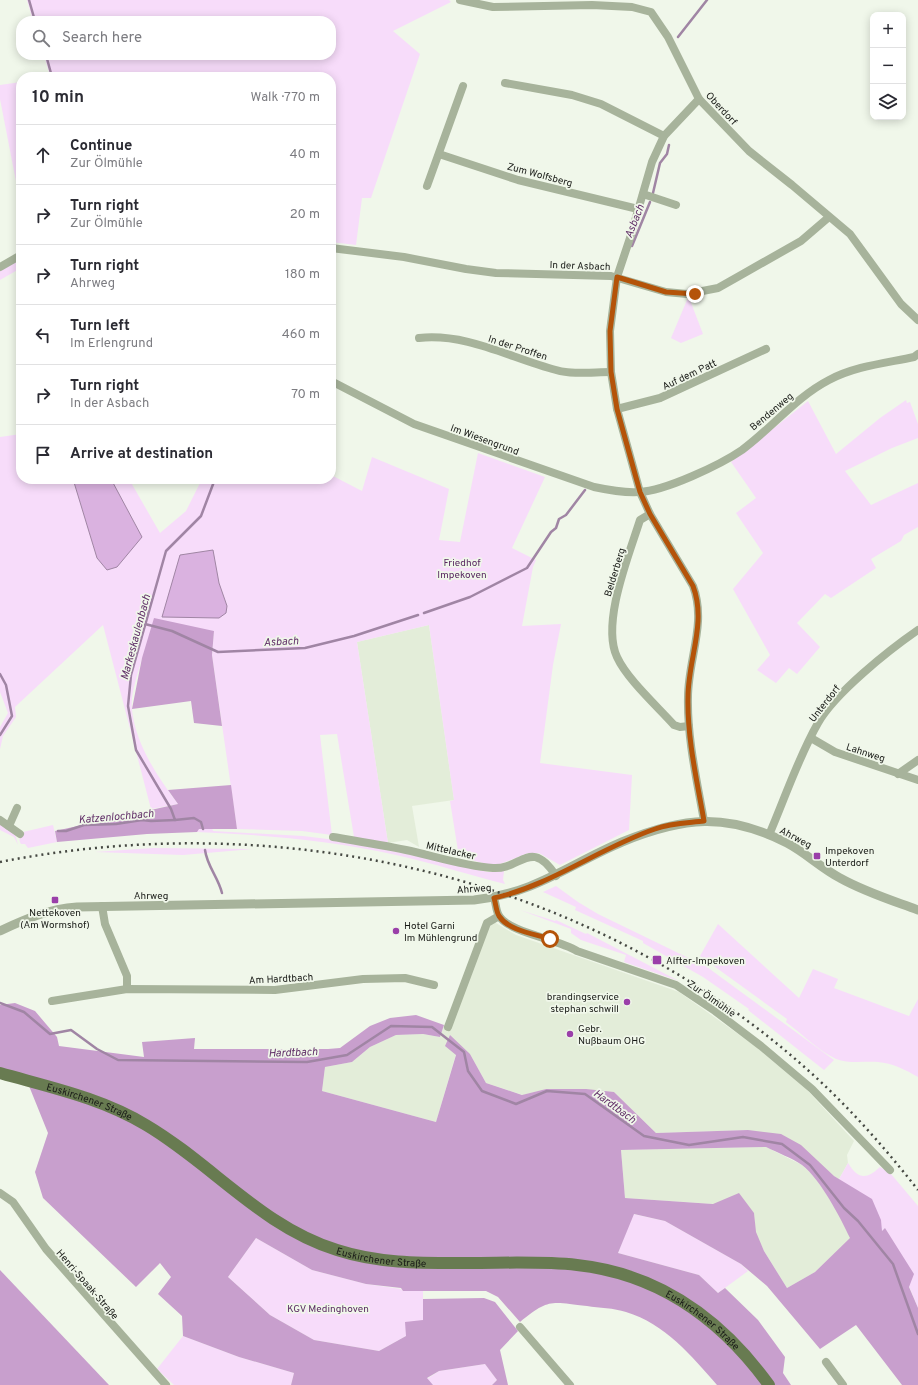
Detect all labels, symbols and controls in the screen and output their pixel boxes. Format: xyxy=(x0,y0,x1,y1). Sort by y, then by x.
map controls xyxy=(870,12,906,120)
button: + xyxy=(870,12,906,48)
search box xyxy=(16,16,336,60)
icon: search xyxy=(30,27,52,49)
text: Search here xyxy=(62,29,142,48)
button: − xyxy=(870,48,906,84)
button: layers xyxy=(870,84,906,120)
text: 10 min xyxy=(32,87,84,109)
text: Walk · 770 m xyxy=(251,90,320,106)
street label: Oberdorf xyxy=(702,90,740,129)
text: Continue xyxy=(70,137,132,156)
icon: ahead xyxy=(32,144,54,166)
text: 40 m xyxy=(290,147,320,163)
text: Zur Ölmühle xyxy=(70,156,143,172)
street label: Zum Wolfsberg xyxy=(505,160,574,190)
text: Turn right xyxy=(70,197,139,216)
water label: Asbach xyxy=(622,203,648,240)
icon: right xyxy=(32,204,54,226)
text: 20 m xyxy=(290,207,320,223)
text: Zur Ölmühle xyxy=(70,216,143,232)
text: Turn right xyxy=(70,257,139,276)
street label: In der Asbach xyxy=(549,259,611,274)
icon: right xyxy=(32,264,54,286)
text: 180 m xyxy=(285,267,320,283)
text: Ahrweg xyxy=(70,276,115,292)
route end xyxy=(686,285,704,303)
text: Turn left xyxy=(70,317,130,336)
icon: left xyxy=(32,324,54,346)
text: 460 m xyxy=(282,327,320,343)
street label: In der Proffen xyxy=(486,333,549,364)
text: Im Erlengrund xyxy=(70,336,153,352)
street label: Auf dem Patt xyxy=(660,357,719,394)
text: Turn right xyxy=(70,377,139,396)
icon: right xyxy=(32,384,54,406)
text: 70 m xyxy=(291,387,320,403)
street label: Bendenweg xyxy=(748,390,796,434)
text: In der Asbach xyxy=(70,396,149,412)
street label: Im Wiesengrund xyxy=(448,422,521,459)
icon: arrive xyxy=(32,444,54,466)
text: Arrive at destination xyxy=(70,445,213,464)
street label: Belderberg xyxy=(602,547,629,598)
park label: Friedhof Impekoven xyxy=(437,557,487,582)
water label: Markeskaulenbach xyxy=(118,593,154,682)
water label: Asbach xyxy=(263,634,299,650)
street label: Unterdorf xyxy=(807,682,844,725)
street label: Lahnweg xyxy=(844,741,887,766)
water label: Katzenlochbach xyxy=(78,807,154,827)
street label: Ahrweg xyxy=(777,824,814,852)
street label: Mittelacker xyxy=(425,839,477,864)
place label: Impekoven Unterdorf xyxy=(825,845,874,870)
marker: Impekoven Unterdorf xyxy=(812,851,822,861)
street label: Ahrweg xyxy=(456,882,492,897)
street label: Ahrweg xyxy=(134,890,168,903)
marker: Nettekoven (Am Wormshof) xyxy=(50,895,60,905)
place label: Nettekoven (Am Wormshof) xyxy=(20,907,90,932)
place label: Hotel Garni Im Mühlengrund xyxy=(404,920,477,945)
marker: Hotel Garni Im Mühlengrund xyxy=(391,926,401,936)
route start xyxy=(541,930,559,948)
marker: Alfter-Impekoven xyxy=(651,954,663,966)
place label: Alfter-Impekoven xyxy=(666,955,745,968)
street label: Am Hardtbach xyxy=(249,971,314,988)
street label: Zur Ölmühle xyxy=(684,978,738,1021)
place label: brandingservice stephan schwill xyxy=(547,991,619,1016)
marker: brandingservice stephan schwill xyxy=(622,997,632,1007)
place label: Gebr. Nußbaum OHG xyxy=(578,1023,645,1048)
marker: Gebr. Nußbaum OHG xyxy=(565,1029,575,1039)
water label: Hardtbach xyxy=(268,1045,318,1061)
street label: Euskirchener Straße xyxy=(45,1081,134,1124)
water label: Hardtbach xyxy=(590,1087,638,1127)
street label: Euskirchener Straße xyxy=(334,1245,426,1271)
street label: Henri-Spaak-Straße xyxy=(53,1247,121,1323)
street label: Euskirchener Straße xyxy=(663,1288,742,1353)
park label: KGV Medinghoven xyxy=(287,1303,369,1316)

